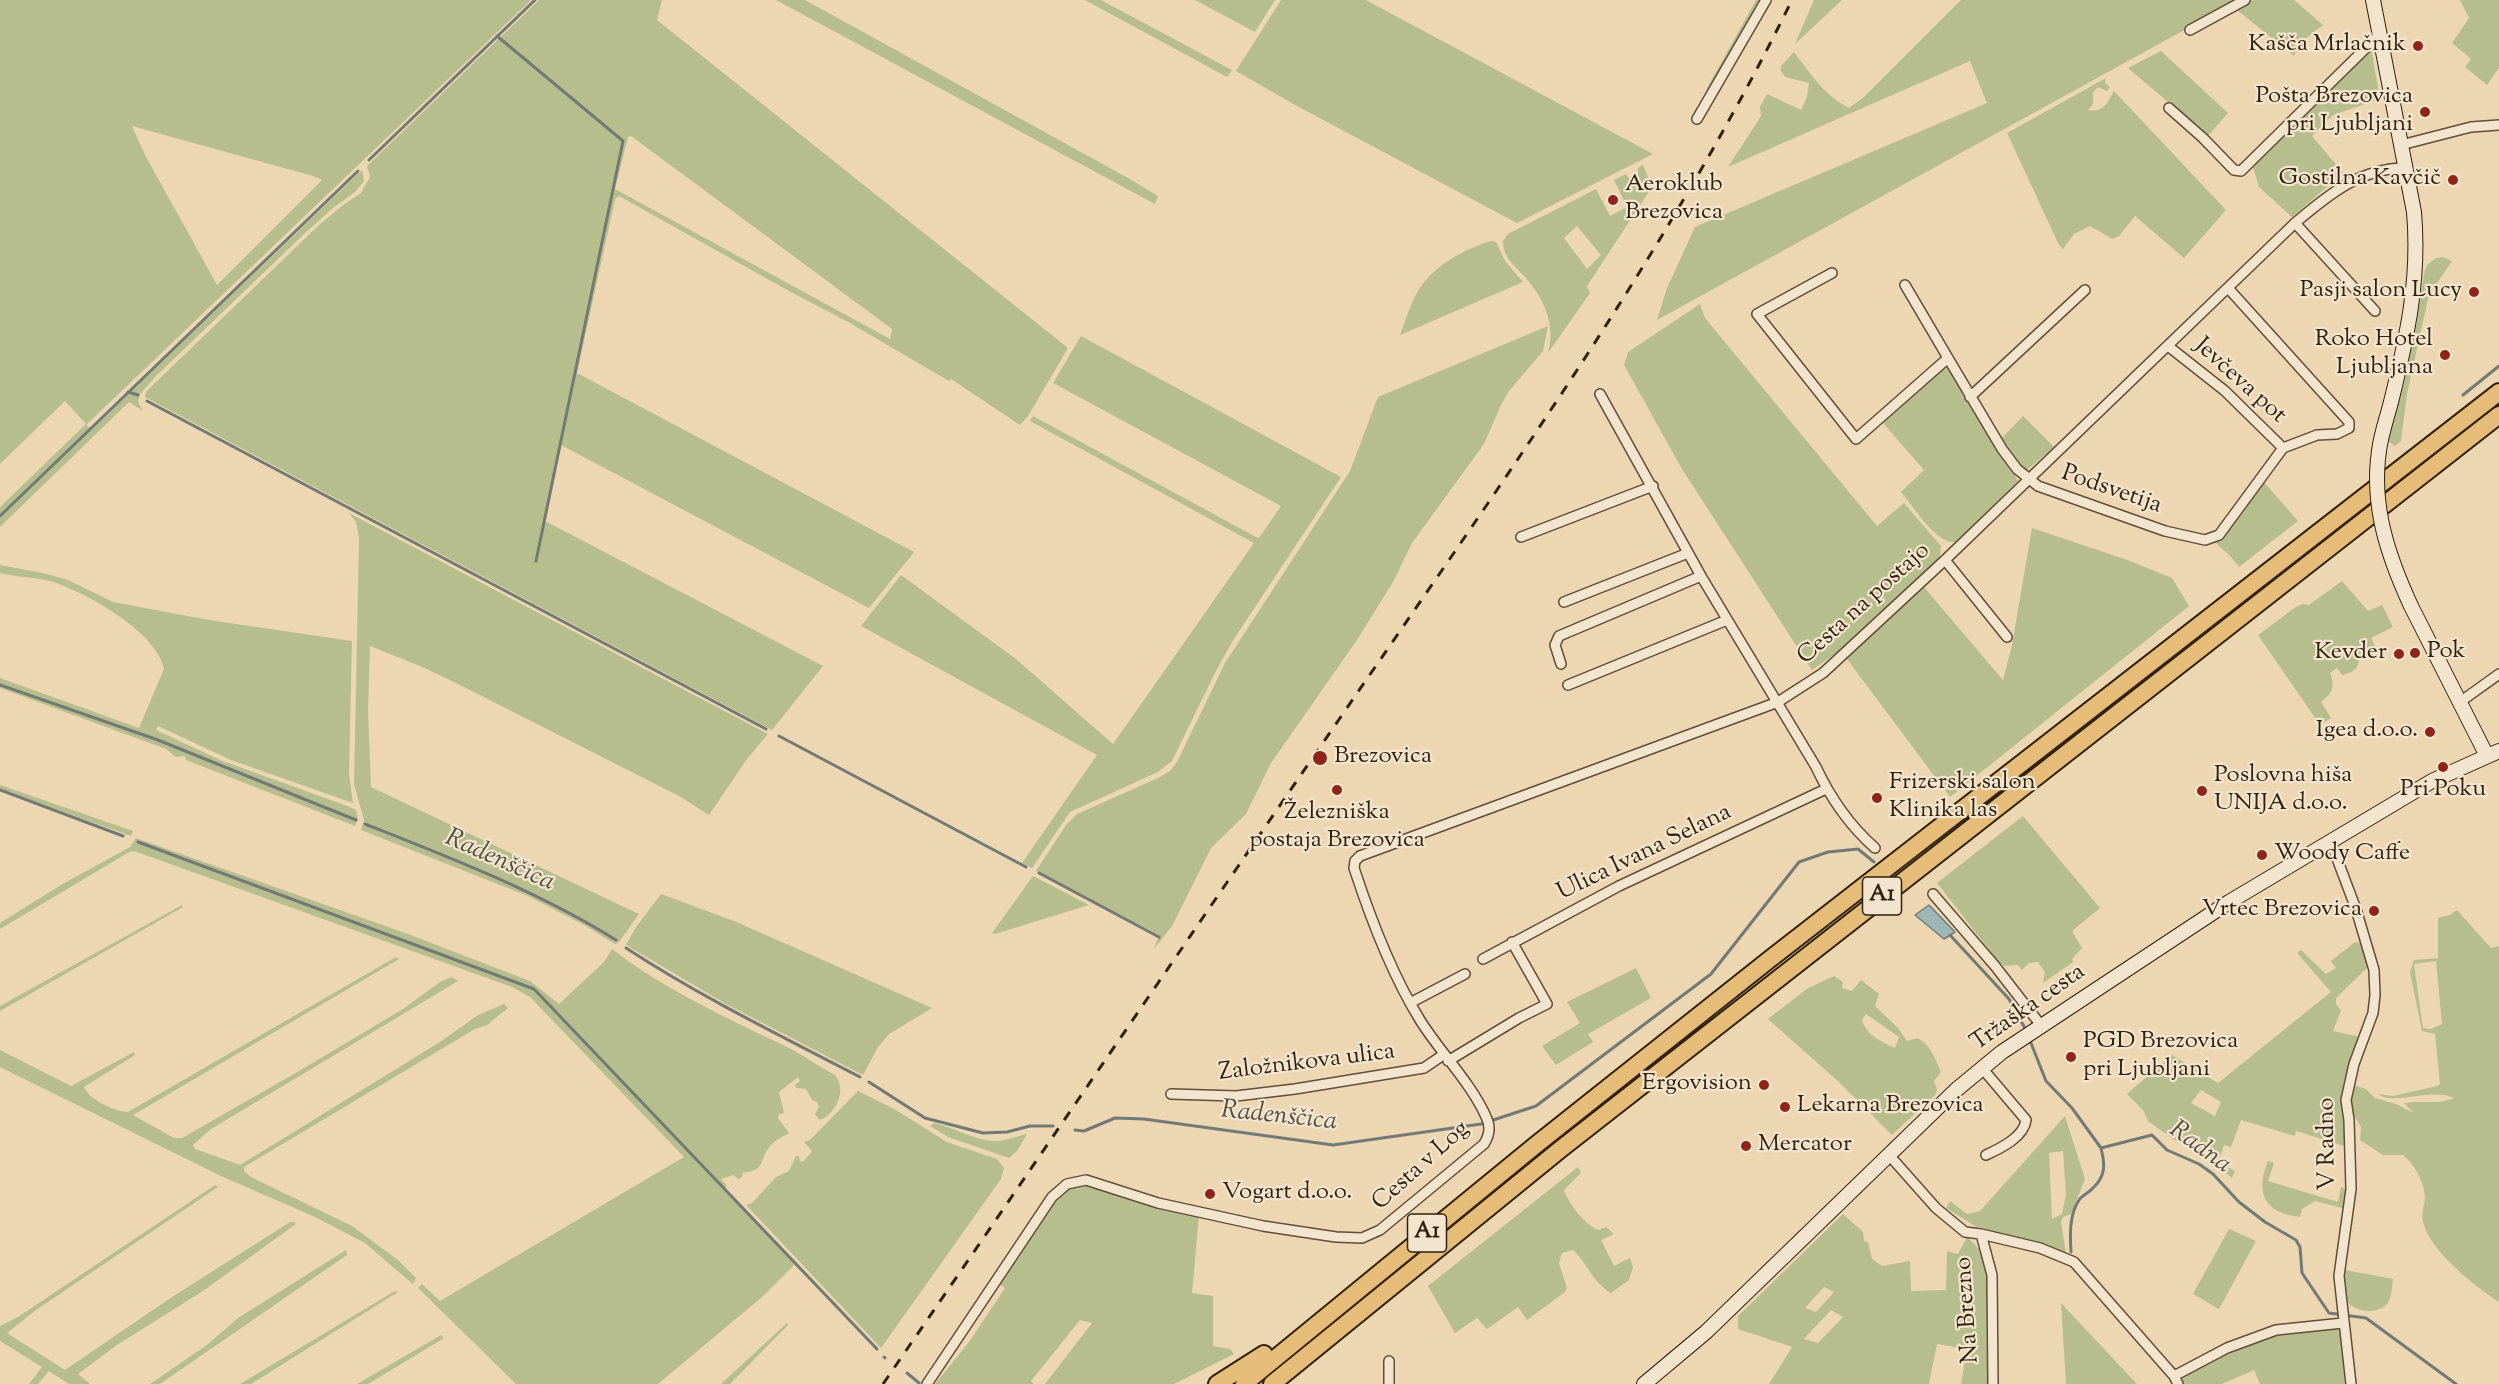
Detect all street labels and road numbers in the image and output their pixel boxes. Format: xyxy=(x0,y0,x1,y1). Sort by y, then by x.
street label: Jevčeva pot xyxy=(2187,333,2291,431)
street label: Podsvetija xyxy=(2057,460,2165,522)
street label: Cesta na postajo xyxy=(1793,538,1937,672)
street label: Ulica Ivana Selana xyxy=(1553,799,1737,909)
road number: A1 xyxy=(1862,877,1902,915)
street label: Tržaška cesta xyxy=(1966,959,2092,1059)
street label: Založnikova ulica xyxy=(1217,1039,1397,1089)
street label: V Radno xyxy=(2314,1097,2344,1191)
street label: Cesta v Log xyxy=(1368,1116,1476,1218)
road number: A1 xyxy=(1408,1214,1446,1252)
street label: Na Brezno xyxy=(1951,1256,1987,1364)

